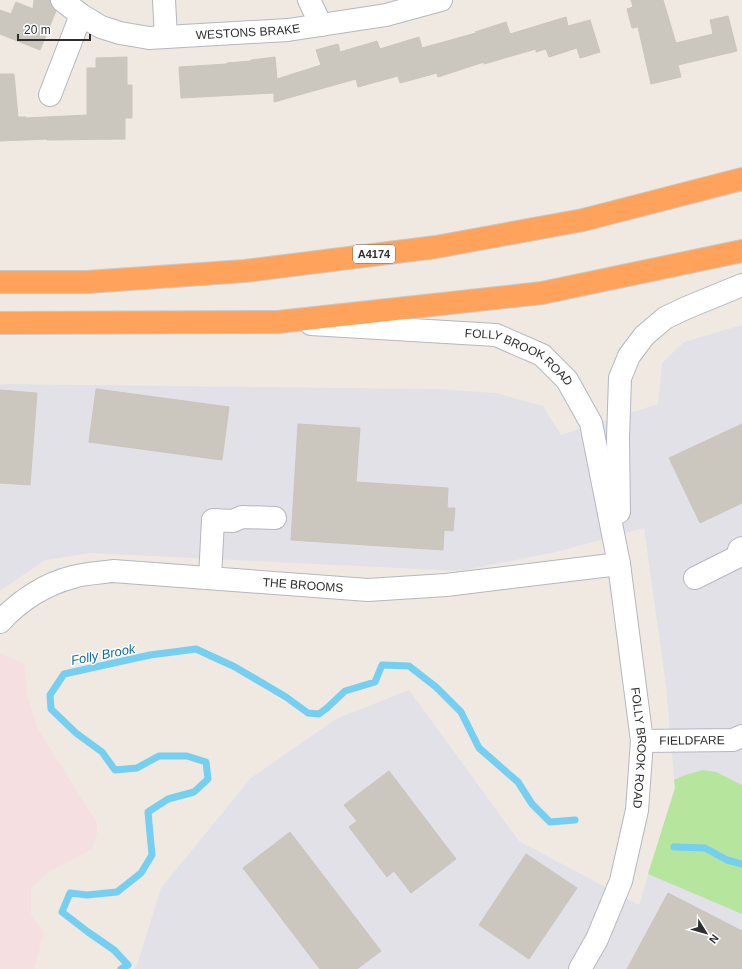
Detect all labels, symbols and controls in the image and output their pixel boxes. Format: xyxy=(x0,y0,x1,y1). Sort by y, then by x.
scale bar xyxy=(18,16,90,42)
street label: WESTONS BRAKE xyxy=(195,21,301,42)
text: 20 m xyxy=(24,23,51,37)
road number: A4174 xyxy=(353,245,395,263)
street label: FOLLY BROOK ROAD xyxy=(464,326,576,388)
street label: THE BROOMS xyxy=(262,575,344,595)
water label: Folly Brook xyxy=(70,641,138,668)
street label: FOLLY BROOK ROAD xyxy=(628,686,649,809)
street label: FIELDFARE xyxy=(659,733,725,748)
north arrow xyxy=(686,913,726,953)
text: N xyxy=(707,932,721,946)

